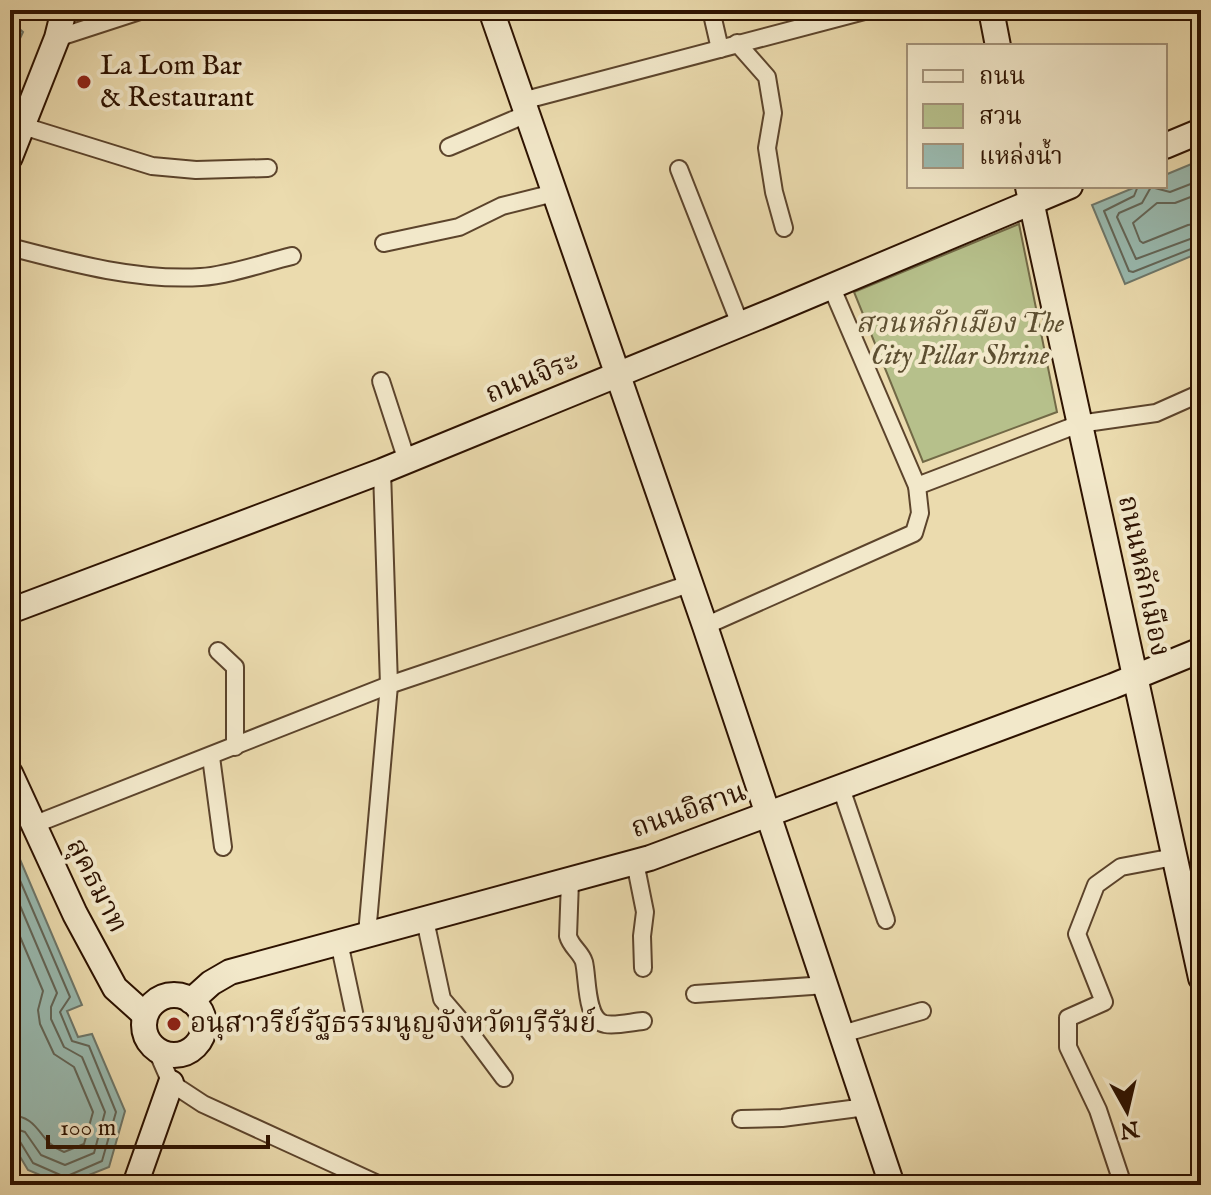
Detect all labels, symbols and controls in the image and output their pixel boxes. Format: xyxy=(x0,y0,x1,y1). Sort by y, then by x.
legend xyxy=(907,44,1167,188)
place label: La Lom Bar & Restaurant xyxy=(100,49,254,116)
text: ถนน xyxy=(979,62,1025,93)
marker: La Lom Bar & Restaurant xyxy=(75,73,93,91)
text: สวน xyxy=(979,102,1022,133)
text: แหล่งน้ำ xyxy=(979,138,1063,173)
park label: สวนหลักเมือง The City Pillar Shrine xyxy=(856,307,1065,374)
street label: ถนนจิระ xyxy=(480,344,584,412)
street label: ถนนหลักเมือง xyxy=(1109,492,1177,660)
street label: ถนนอิสาน xyxy=(627,775,751,847)
street label: สุคธมาท xyxy=(57,833,135,939)
place label: อนุสาวรีย์รัฐธรรมนูญจังหวัดบุรีรัมย์ xyxy=(190,1006,596,1042)
marker: อนุสาวรีย์รัฐธรรมนูญจังหวัดบุรีรัมย์ xyxy=(165,1015,183,1033)
north arrow xyxy=(1087,1071,1167,1151)
scale bar xyxy=(48,1099,268,1149)
text: 100 m xyxy=(60,1113,116,1144)
text: N xyxy=(1118,1113,1142,1144)

